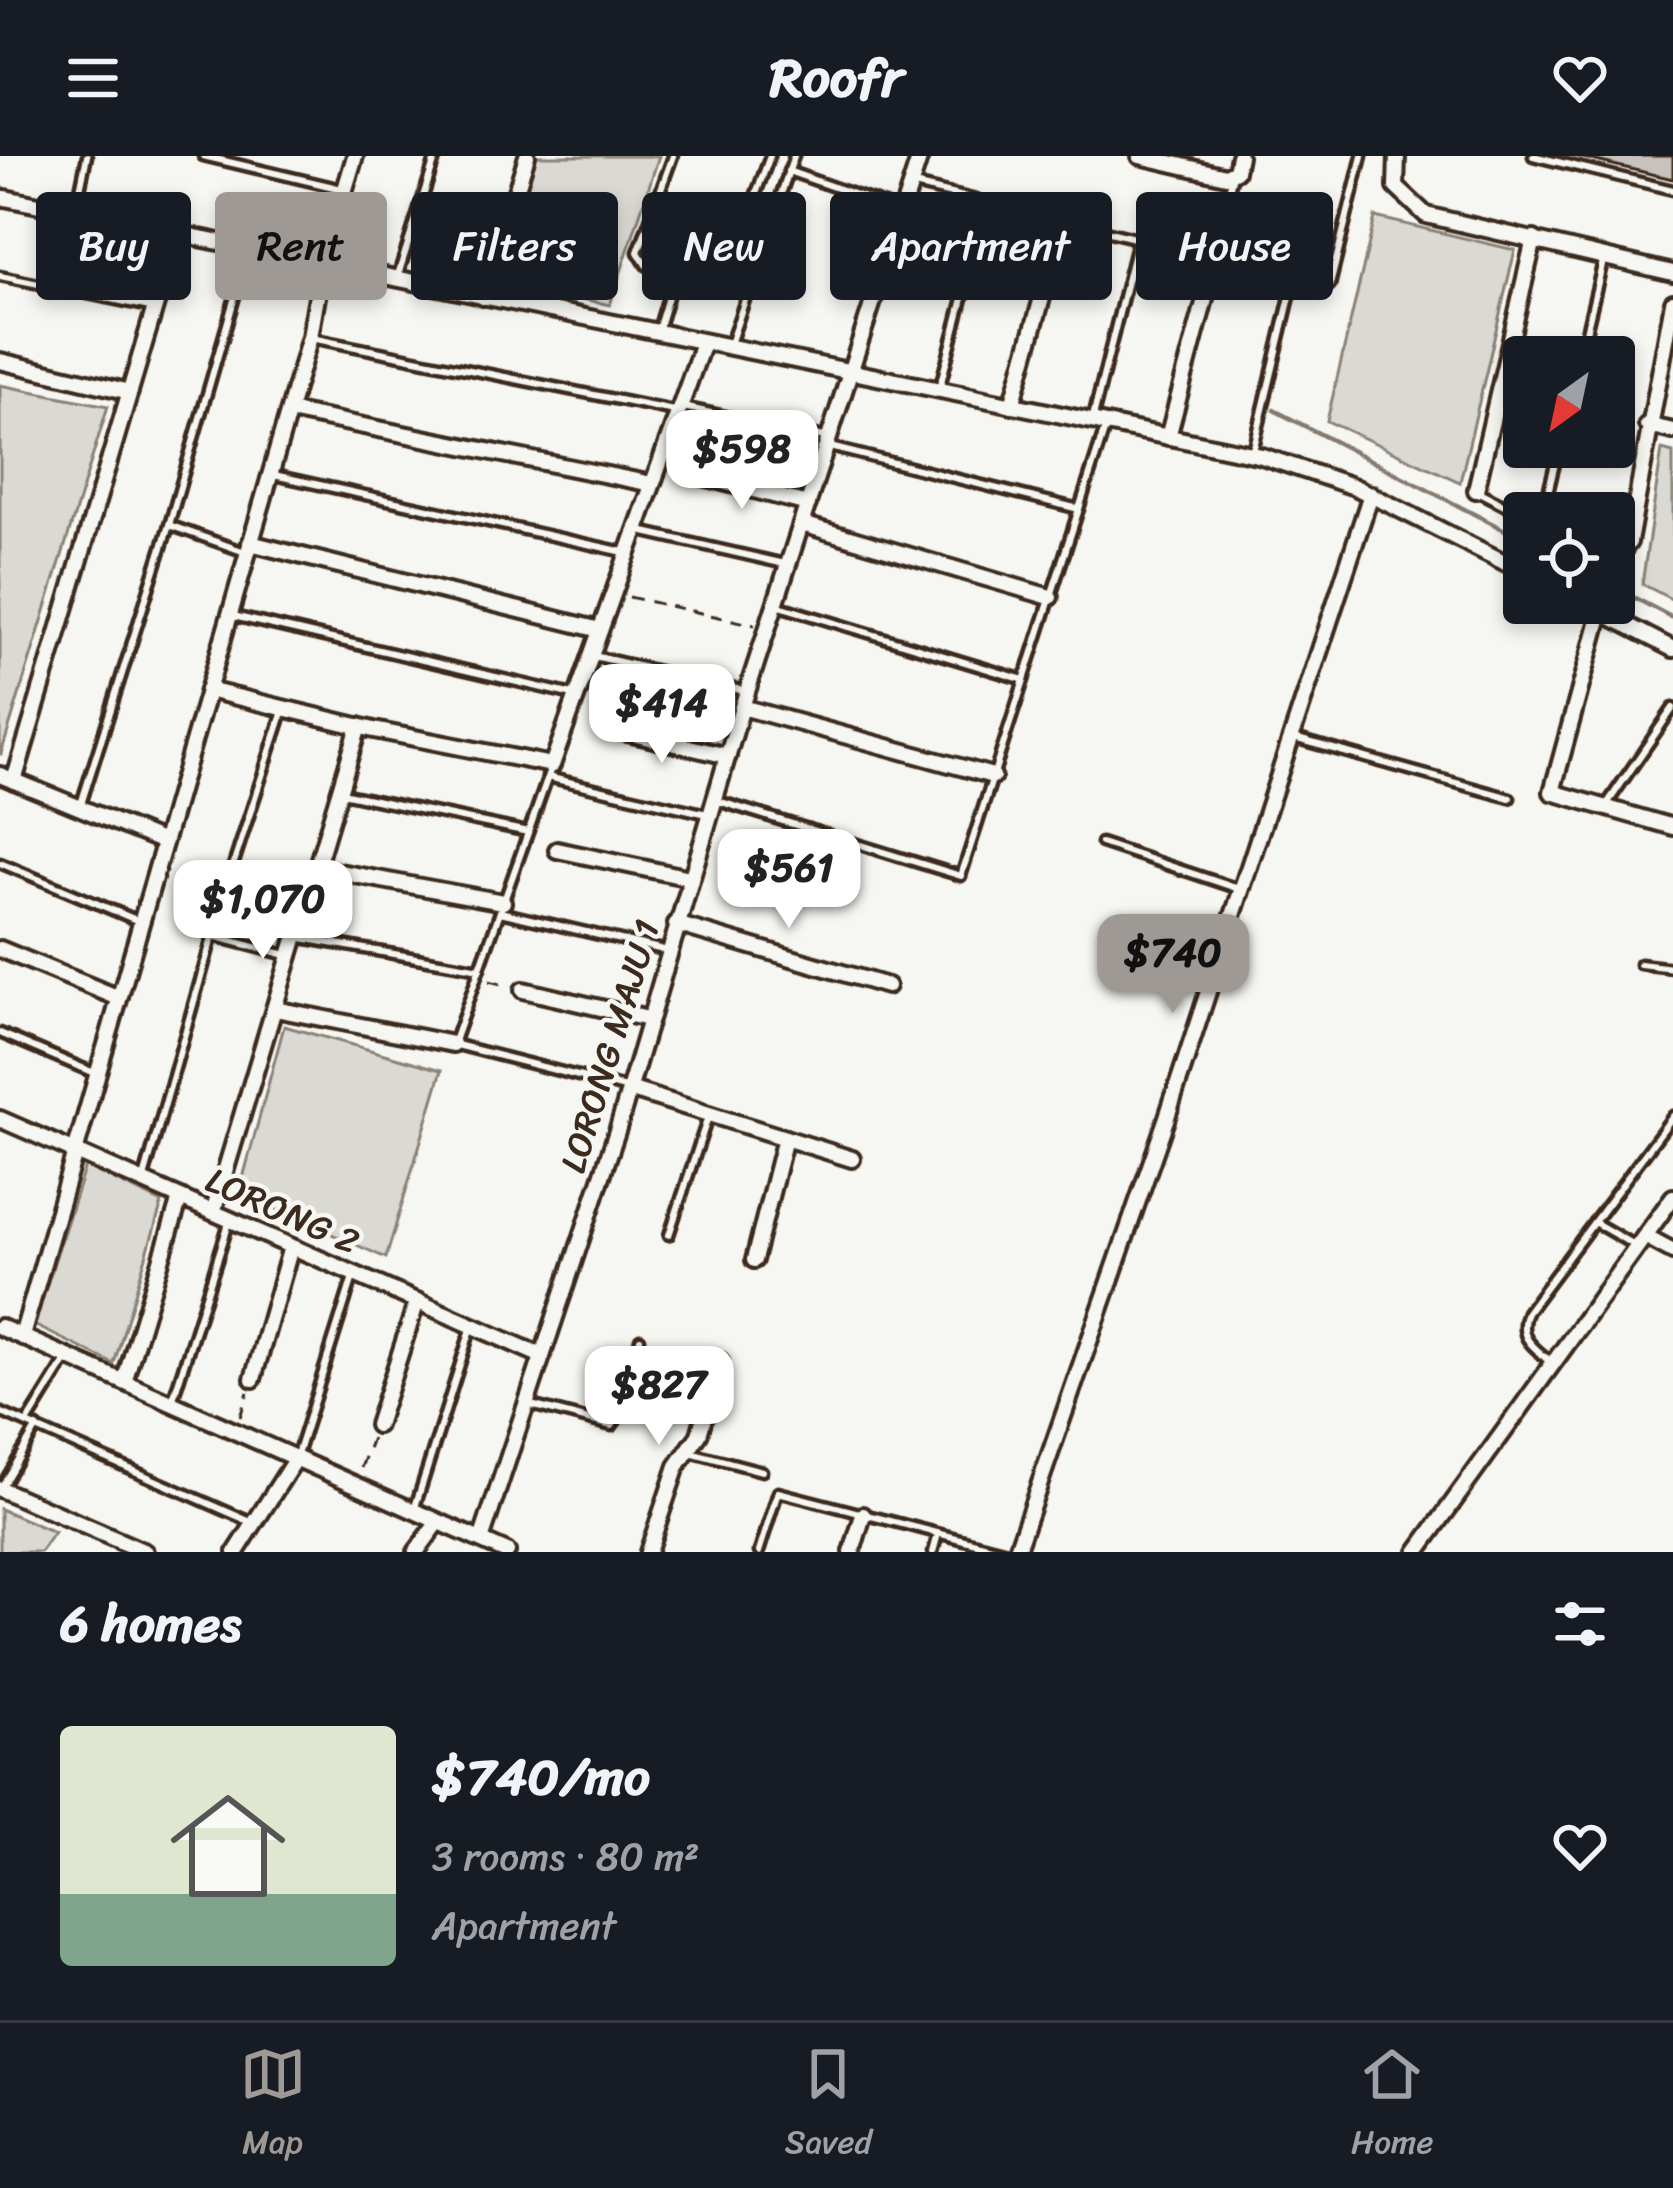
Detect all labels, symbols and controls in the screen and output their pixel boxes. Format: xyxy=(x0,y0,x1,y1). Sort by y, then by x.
text: Roofr xyxy=(770,30,903,126)
icon: menu xyxy=(60,45,126,111)
icon: heart xyxy=(1547,45,1613,111)
chip: Buy xyxy=(36,192,191,300)
chip: Rent xyxy=(215,192,387,300)
chip: Filters xyxy=(411,192,618,300)
chip: New xyxy=(642,192,806,300)
chip: Apartment xyxy=(830,192,1112,300)
chip: House xyxy=(1136,192,1333,300)
north arrow xyxy=(1503,336,1635,468)
map controls xyxy=(1503,336,1635,624)
pin: $598 xyxy=(671,410,813,512)
text: $598 xyxy=(693,414,791,483)
button: locate xyxy=(1503,492,1635,624)
pin: $414 xyxy=(591,664,733,766)
text: $414 xyxy=(616,668,708,737)
pin: $561 xyxy=(718,829,860,931)
text: $561 xyxy=(745,833,833,902)
pin: $1,070 xyxy=(165,860,361,962)
text: $1,070 xyxy=(200,864,326,933)
street label: LORONG MAJU 1 xyxy=(541,912,679,1181)
pin: $740 xyxy=(1102,914,1244,1016)
text: $740 xyxy=(1124,918,1222,987)
street label: LORONG 2 xyxy=(195,1149,370,1273)
pin: $827 xyxy=(588,1346,730,1448)
text: $827 xyxy=(612,1350,706,1419)
text: 6 homes xyxy=(60,1579,241,1669)
icon: filters xyxy=(1547,1591,1613,1657)
text: $740/mo xyxy=(432,1732,650,1822)
icon: home xyxy=(156,1774,300,1918)
icon: heart xyxy=(1547,1813,1613,1879)
text: 3 rooms · 80 m² xyxy=(432,1822,699,1891)
text: Apartment xyxy=(432,1891,616,1960)
tab: Map xyxy=(240,2041,306,2171)
tab: Saved xyxy=(785,2041,872,2171)
tab: Home xyxy=(1351,2041,1433,2171)

